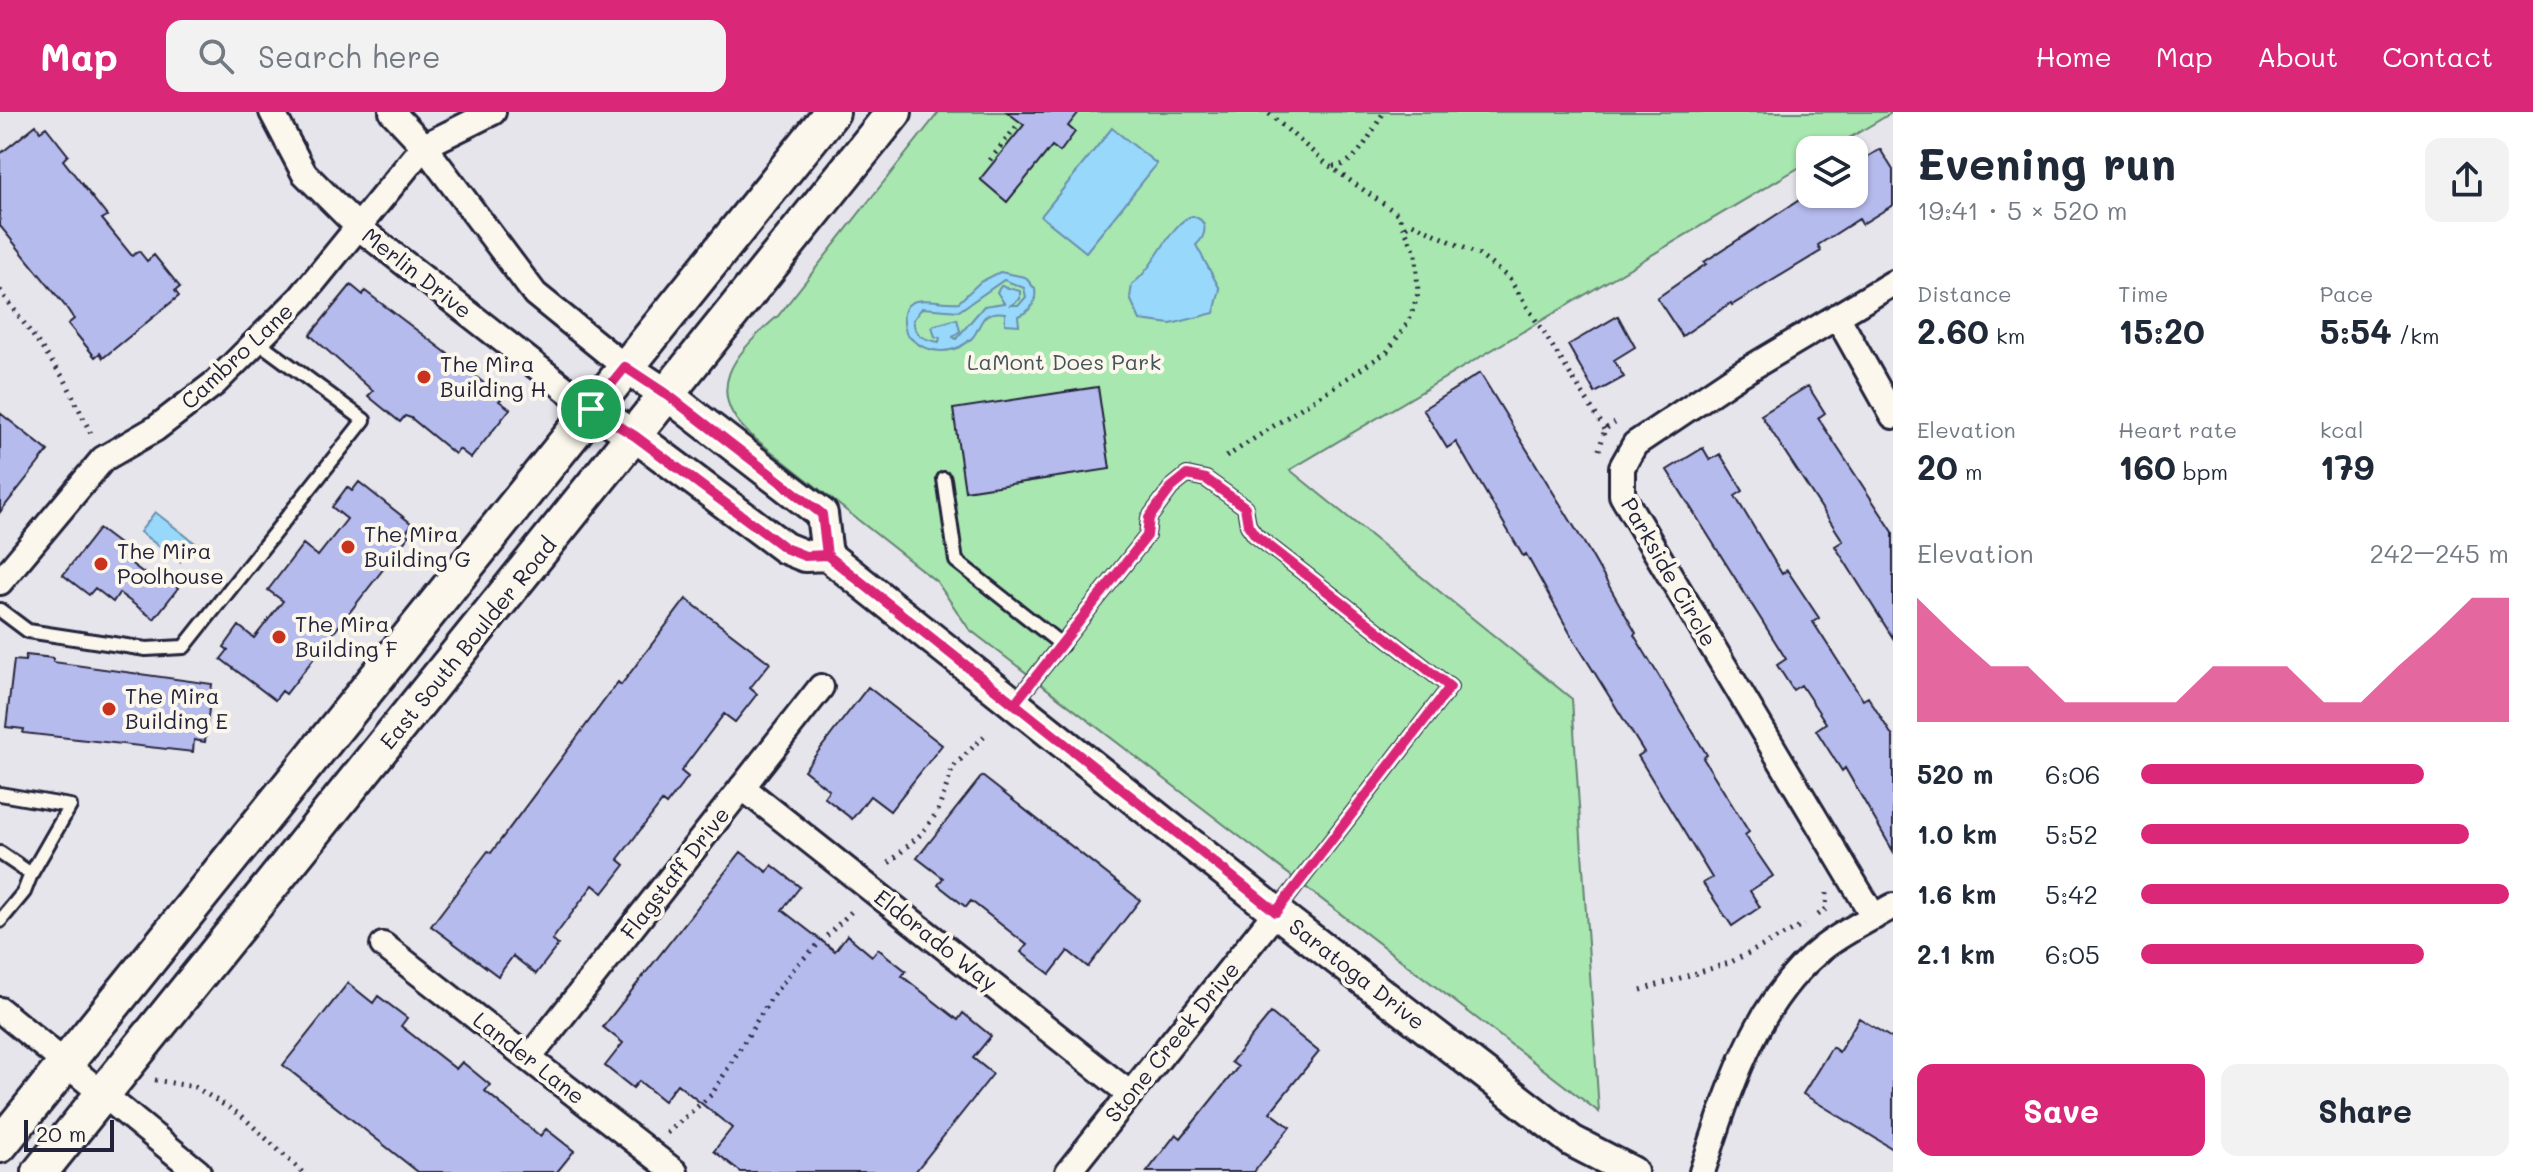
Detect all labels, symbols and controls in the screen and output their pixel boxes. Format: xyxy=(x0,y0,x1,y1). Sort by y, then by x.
search box xyxy=(166,20,726,92)
text: Map xyxy=(40,31,118,81)
icon: search xyxy=(194,34,238,78)
text: Search here xyxy=(258,36,441,76)
text: Home xyxy=(2036,38,2112,74)
text: Map xyxy=(2156,38,2213,74)
text: About xyxy=(2257,38,2338,74)
text: Contact xyxy=(2382,38,2493,74)
text: Evening run xyxy=(1917,134,2176,191)
map controls xyxy=(1796,136,1868,208)
button: layers xyxy=(1796,136,1868,208)
button: share xyxy=(2425,138,2509,222)
text: 19:41 · 5 × 520 m xyxy=(1917,193,2127,227)
street label: Merlin Drive xyxy=(356,221,478,325)
text: Distance xyxy=(1917,279,2012,308)
text: Time xyxy=(2118,279,2168,308)
text: Pace xyxy=(2320,279,2373,308)
street label: Cambro Lane xyxy=(174,296,299,415)
text: 2.60 xyxy=(1917,308,1989,353)
text: 15:20 xyxy=(2118,308,2205,353)
text: 5:54 xyxy=(2320,308,2392,353)
text: km xyxy=(1989,321,2025,350)
text: /km xyxy=(2392,321,2440,350)
park label: LaMont Does Park xyxy=(967,347,1161,376)
place label: The Mira Building H xyxy=(440,349,546,403)
marker: The Mira Building H xyxy=(415,368,433,386)
pin xyxy=(557,375,625,443)
icon: arrive xyxy=(569,387,613,431)
text: Elevation xyxy=(1917,415,2016,444)
text: Heart rate xyxy=(2118,415,2237,444)
text: kcal xyxy=(2320,415,2364,444)
text: 20 xyxy=(1917,444,1958,489)
text: 160 xyxy=(2118,444,2176,489)
text: 179 xyxy=(2320,444,2374,489)
text: m xyxy=(1958,457,1982,486)
text: bpm xyxy=(2176,457,2228,486)
street label: Parkside Circle xyxy=(1615,492,1724,652)
place label: The Mira Building G xyxy=(364,519,471,573)
street label: East South Boulder Road xyxy=(373,531,562,755)
place label: The Mira Poolhouse xyxy=(117,536,224,590)
text: Elevation xyxy=(1917,536,2034,570)
text: 242–245 m xyxy=(2370,536,2509,570)
marker: The Mira Building G xyxy=(339,538,357,556)
marker: The Mira Poolhouse xyxy=(92,555,110,573)
place label: The Mira Building F xyxy=(295,609,398,663)
marker: The Mira Building F xyxy=(270,628,288,646)
place label: The Mira Building E xyxy=(125,681,228,735)
marker: The Mira Building E xyxy=(100,700,118,718)
text: 520 m xyxy=(1917,757,1993,791)
text: 6:06 xyxy=(2045,757,2101,791)
street label: Flagstaff Drive xyxy=(614,800,735,945)
text: 1.0 km xyxy=(1917,817,1997,851)
text: 5:52 xyxy=(2045,817,2098,851)
text: 1.6 km xyxy=(1917,877,1996,911)
text: 5:42 xyxy=(2045,877,2098,911)
street label: Eldorado Way xyxy=(869,882,1004,997)
street label: Saratoga Drive xyxy=(1283,911,1431,1036)
text: 2.1 km xyxy=(1917,937,1995,971)
text: 6:05 xyxy=(2045,937,2100,971)
street label: Stone Creek Drive xyxy=(1098,955,1245,1128)
street label: Lander Lane xyxy=(468,1005,591,1110)
button: Save xyxy=(1917,1064,2205,1156)
button: Share xyxy=(2221,1064,2509,1156)
scale bar xyxy=(24,1116,114,1152)
text: 20 m xyxy=(36,1119,86,1148)

